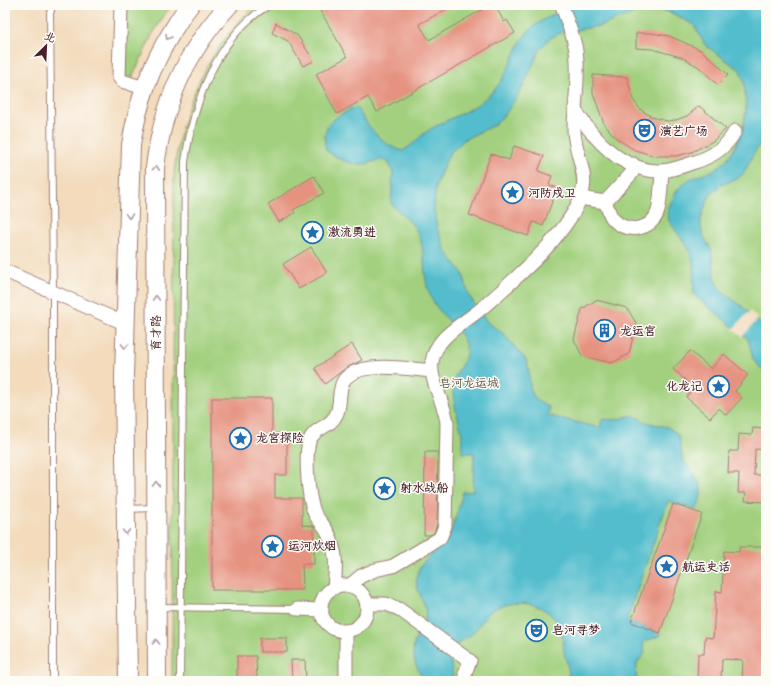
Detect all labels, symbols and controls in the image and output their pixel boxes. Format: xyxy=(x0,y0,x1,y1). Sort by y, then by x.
north arrow xyxy=(26,26,66,66)
text: 北 xyxy=(42,28,58,46)
one-way arrow xyxy=(166,33,173,40)
theatre icon: 演艺广场 xyxy=(631,118,657,144)
place label: 演艺广场 xyxy=(660,123,708,139)
one-way arrow xyxy=(151,165,160,171)
place icon: 河防戍卫 xyxy=(499,180,525,206)
place label: 河防戍卫 xyxy=(528,185,576,201)
one-way arrow xyxy=(124,213,133,219)
place icon: 激流勇进 xyxy=(299,219,325,245)
place label: 激流勇进 xyxy=(328,224,376,240)
one-way arrow xyxy=(152,295,160,301)
street label: 育才路 xyxy=(148,315,164,351)
building icon: 龙运宫 xyxy=(592,318,618,344)
place label: 龙运宫 xyxy=(620,323,656,339)
one-way arrow xyxy=(121,343,129,349)
place icon: 化龙记 xyxy=(705,373,731,399)
park label: 皂河龙运城 xyxy=(439,375,499,391)
place label: 化龙记 xyxy=(666,378,703,394)
place icon: 龙宫探险 xyxy=(227,425,253,451)
place label: 龙宫探险 xyxy=(256,430,304,446)
place icon: 射水战船 xyxy=(372,475,398,501)
place label: 射水战船 xyxy=(400,480,449,496)
one-way arrow xyxy=(152,481,160,487)
one-way arrow xyxy=(122,529,130,535)
place icon: 运河炊烟 xyxy=(260,533,286,559)
place label: 运河炊烟 xyxy=(288,538,336,554)
place icon: 航运史话 xyxy=(653,554,679,580)
place label: 航运史话 xyxy=(682,559,730,575)
theatre icon: 皂河寻梦 xyxy=(524,617,550,643)
place label: 皂河寻梦 xyxy=(552,622,600,638)
one-way arrow xyxy=(152,639,160,645)

